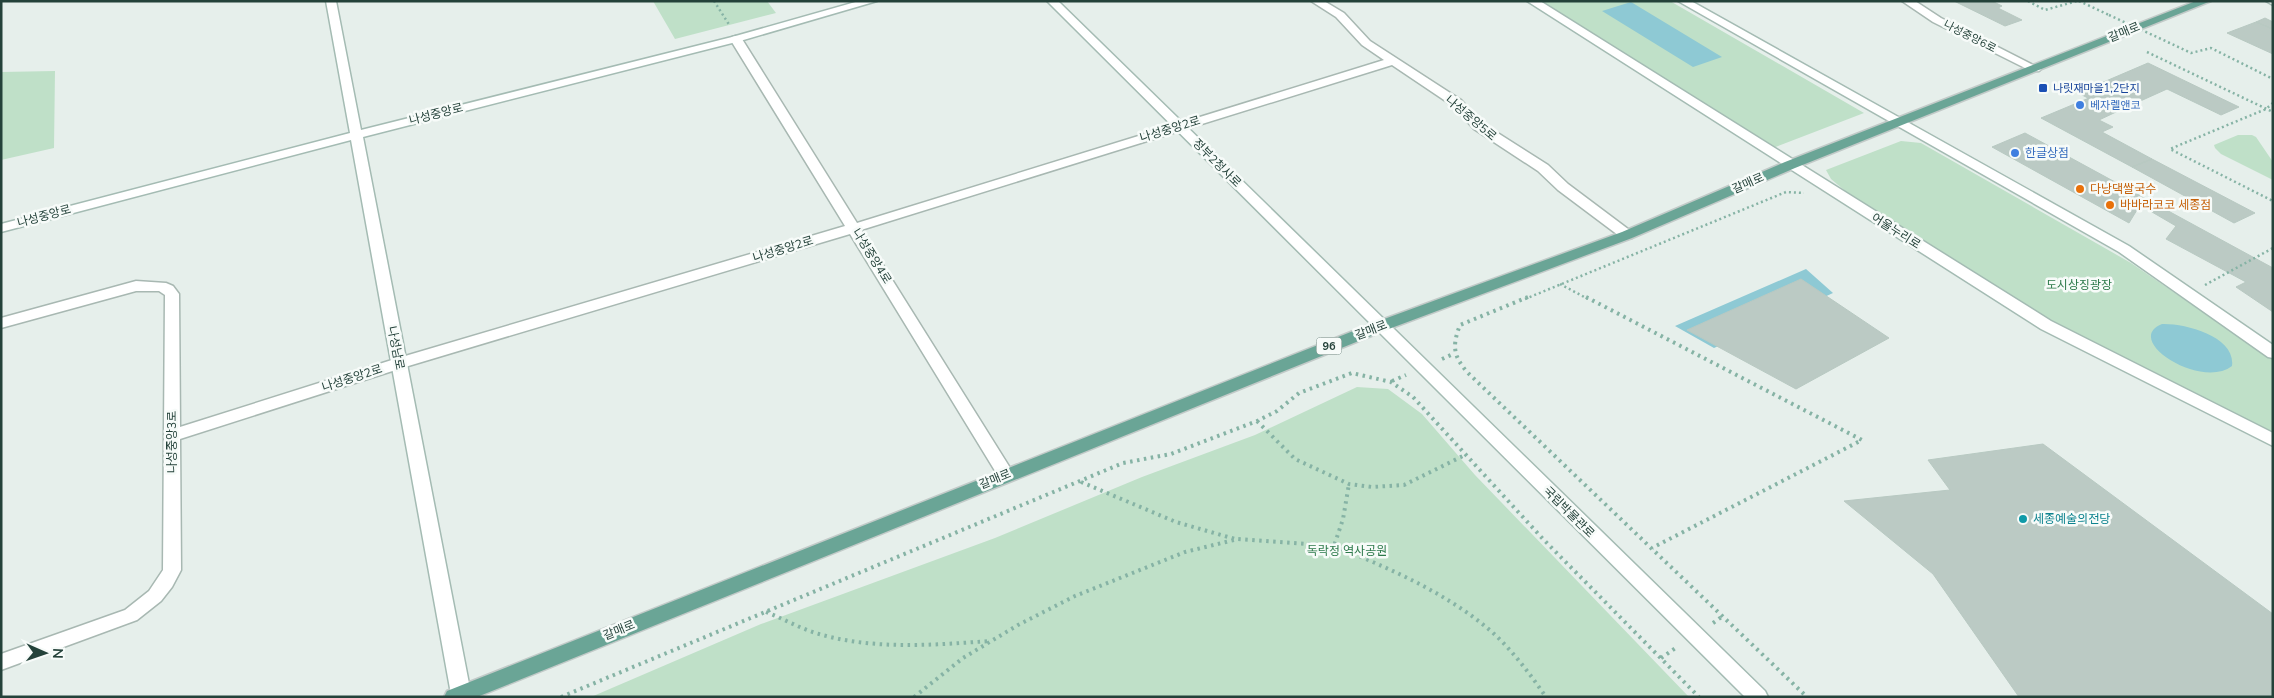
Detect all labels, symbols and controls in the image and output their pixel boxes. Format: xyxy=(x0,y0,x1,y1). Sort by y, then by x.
street label: 나성중앙6로 xyxy=(1941,17,1999,56)
street label: 갈매로 xyxy=(2106,18,2142,46)
place label: 나릿재마을1,2단지 xyxy=(2053,81,2140,96)
marker: 나릿재마을1,2단지 xyxy=(2037,82,2049,94)
street label: 나성중앙5로 xyxy=(1442,92,1500,144)
place label: 베자렐앤코 xyxy=(2090,98,2141,113)
marker: 베자렐앤코 xyxy=(2074,99,2086,111)
street label: 나성중앙로 xyxy=(407,100,465,128)
street label: 나성중앙2로 xyxy=(1138,112,1202,146)
street label: 정부2청사로 xyxy=(1189,135,1245,191)
place label: 한글상점 xyxy=(2025,145,2069,161)
marker: 한글상점 xyxy=(2009,147,2021,159)
street label: 갈매로 xyxy=(1730,169,1766,197)
place label: 다낭댁쌀국수 xyxy=(2090,181,2156,197)
marker: 다낭댁쌀국수 xyxy=(2074,183,2086,195)
place label: 바바라코코 세종점 xyxy=(2120,197,2211,213)
marker: 바바라코코 세종점 xyxy=(2104,199,2116,211)
street label: 나성중앙로 xyxy=(15,201,73,231)
street label: 어울누리로 xyxy=(1868,210,1924,252)
street label: 나성중앙4로 xyxy=(849,225,895,287)
street label: 나성중앙2로 xyxy=(751,232,815,266)
park label: 도시상징광장 xyxy=(2046,277,2112,293)
street label: 갈매로 xyxy=(1353,317,1389,343)
street label: 나성남로 xyxy=(384,325,408,371)
road number: 96 xyxy=(1316,338,1342,354)
street label: 나성중앙2로 xyxy=(320,361,384,395)
street label: 나성중앙3로 xyxy=(164,411,180,473)
street label: 갈매로 xyxy=(977,465,1013,493)
street label: 국립박물관로 xyxy=(1540,483,1598,541)
place label: 세종예술의전당 xyxy=(2033,511,2110,527)
marker: 세종예술의전당 xyxy=(2017,513,2029,525)
park label: 독락정 역사공원 xyxy=(1307,543,1387,559)
street label: 갈매로 xyxy=(601,616,637,644)
north arrow xyxy=(20,628,70,678)
text: N xyxy=(48,648,67,659)

